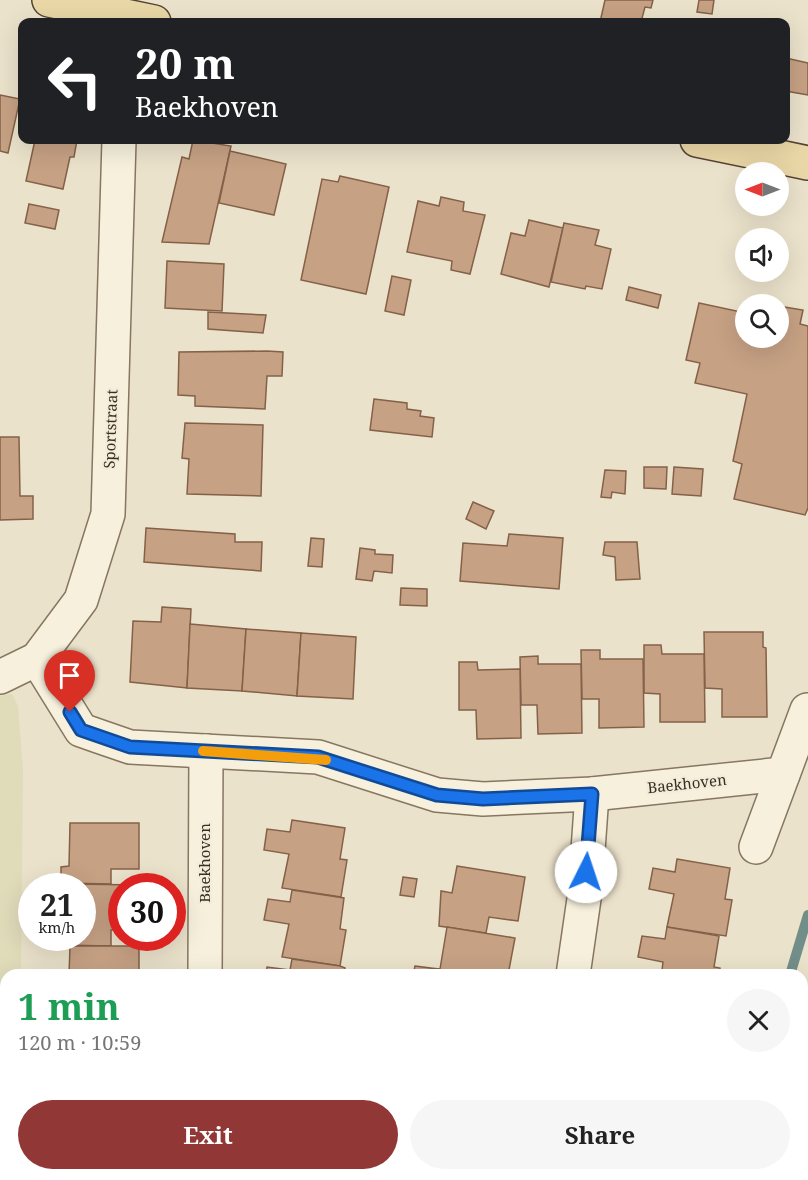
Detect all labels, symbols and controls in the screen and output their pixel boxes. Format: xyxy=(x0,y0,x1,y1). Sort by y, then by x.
text: 20 m xyxy=(135,34,235,91)
icon: left xyxy=(36,42,114,120)
text: Baekhoven xyxy=(135,88,278,125)
north arrow xyxy=(735,162,789,216)
map controls xyxy=(735,162,789,348)
button: sound xyxy=(735,228,789,282)
button: search xyxy=(735,294,789,348)
street label: Sportstraat xyxy=(99,389,121,469)
pin xyxy=(44,650,95,712)
icon: arrive xyxy=(53,659,86,692)
street label: Baekhoven xyxy=(646,769,728,797)
street label: Baekhoven xyxy=(194,823,214,903)
position arrow xyxy=(554,840,618,904)
speed limit sign: 30 xyxy=(108,873,186,951)
text: 21 xyxy=(40,884,74,925)
text: km/h xyxy=(39,917,75,937)
text: 1 min xyxy=(18,982,120,1031)
button: close xyxy=(727,989,790,1052)
text: 120 m · 10:59 xyxy=(18,1029,141,1056)
button: Exit xyxy=(18,1100,398,1169)
button: Share xyxy=(410,1100,790,1169)

